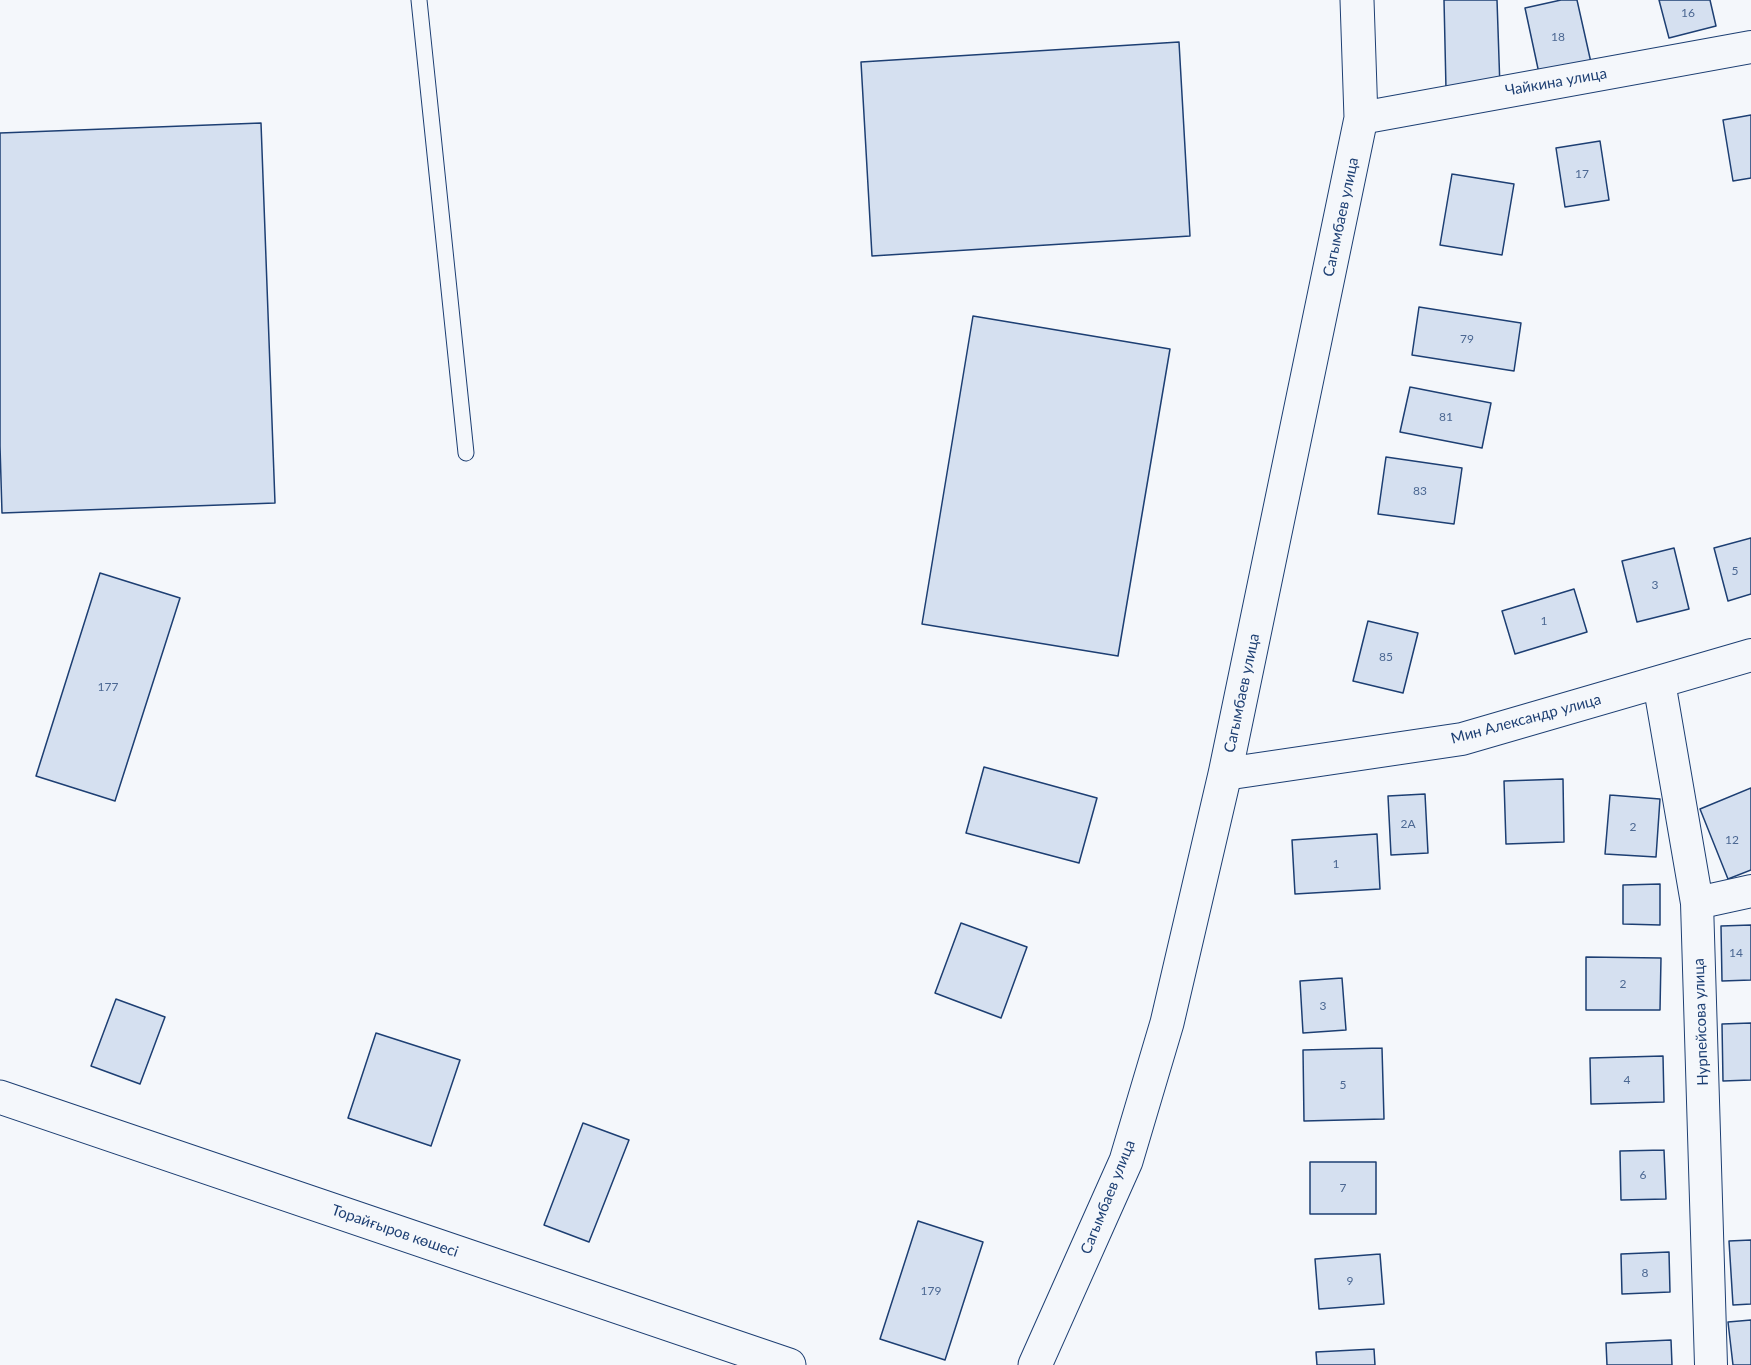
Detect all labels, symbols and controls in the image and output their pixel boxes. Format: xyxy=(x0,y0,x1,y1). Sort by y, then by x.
house number: 16 xyxy=(1681,6,1695,20)
house number: 18 xyxy=(1551,30,1565,44)
street label: Чайкина улица xyxy=(1504,64,1608,100)
street label: Сагымбаев улица xyxy=(1320,156,1362,278)
house number: 17 xyxy=(1575,167,1589,181)
house number: 79 xyxy=(1460,332,1474,346)
house number: 81 xyxy=(1439,410,1453,424)
house number: 83 xyxy=(1413,484,1427,498)
house number: 5 xyxy=(1732,564,1738,578)
house number: 3 xyxy=(1652,578,1658,592)
house number: 1 xyxy=(1541,614,1547,628)
street label: Сагымбаев улица xyxy=(1221,632,1263,754)
house number: 85 xyxy=(1379,650,1393,664)
house number: 177 xyxy=(98,680,118,694)
street label: Мин Александр улица xyxy=(1449,690,1603,748)
house number: 2А xyxy=(1400,817,1416,831)
house number: 2 xyxy=(1630,820,1636,834)
house number: 12 xyxy=(1725,833,1739,847)
house number: 1 xyxy=(1333,857,1339,871)
house number: 14 xyxy=(1729,946,1743,960)
street label: Нурпейсова улица xyxy=(1690,958,1712,1086)
house number: 2 xyxy=(1620,977,1626,991)
house number: 3 xyxy=(1320,999,1326,1013)
house number: 4 xyxy=(1624,1073,1630,1087)
house number: 5 xyxy=(1340,1078,1346,1092)
street label: Сагымбаев улица xyxy=(1077,1137,1139,1257)
house number: 6 xyxy=(1640,1168,1646,1182)
house number: 7 xyxy=(1340,1181,1346,1195)
street label: Торайғыров көшесі xyxy=(329,1201,461,1261)
house number: 8 xyxy=(1642,1266,1648,1280)
house number: 9 xyxy=(1347,1274,1353,1288)
house number: 179 xyxy=(921,1284,941,1298)

